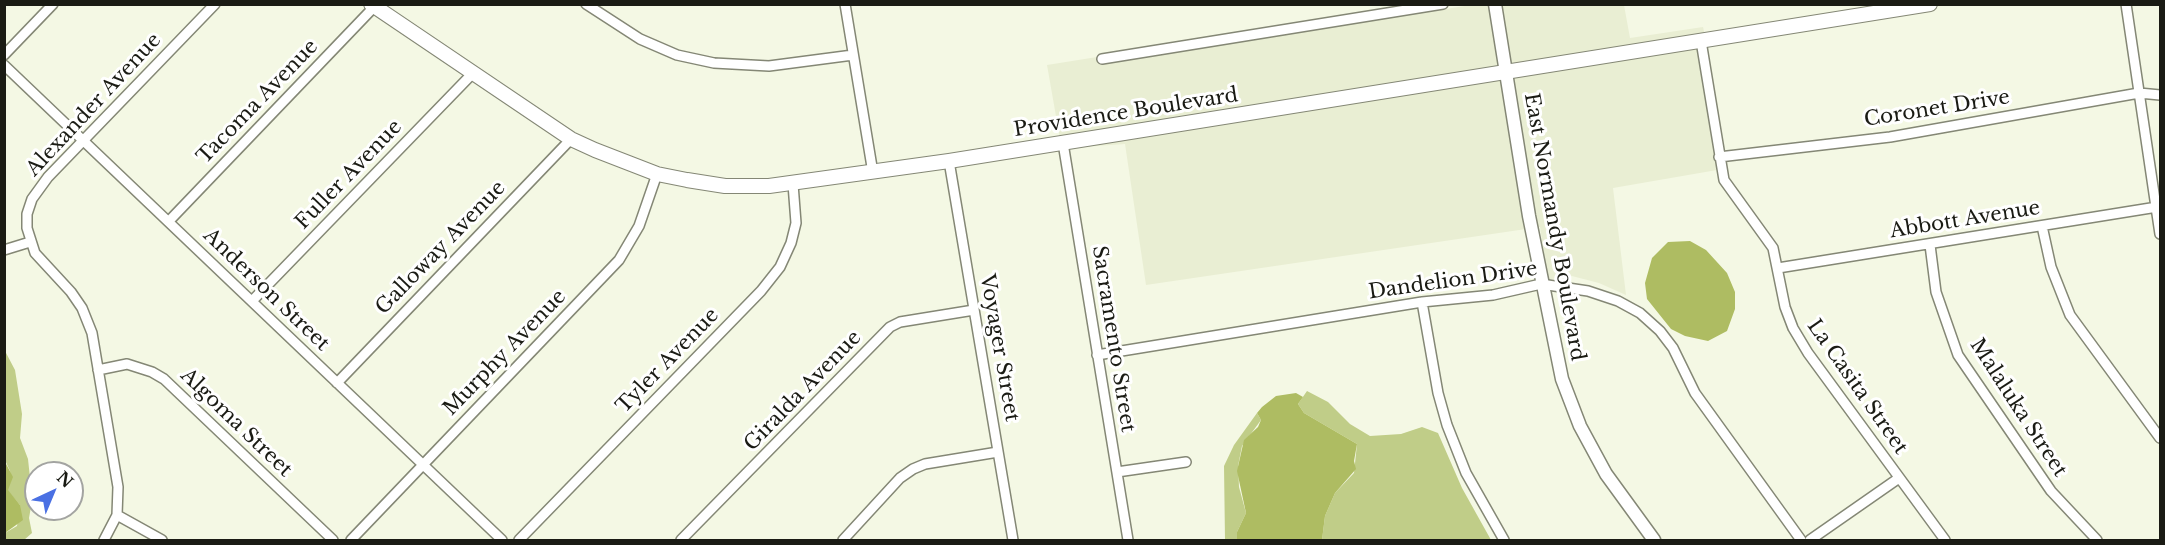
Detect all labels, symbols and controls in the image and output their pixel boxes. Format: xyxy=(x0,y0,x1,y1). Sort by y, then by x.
street label: Alexander Avenue xyxy=(22,29,166,181)
street label: Tacoma Avenue xyxy=(193,35,323,169)
street label: Providence Boulevard xyxy=(1012,83,1240,143)
street label: Coronet Drive xyxy=(1862,86,2012,132)
street label: East Normandy Boulevard xyxy=(1519,91,1589,363)
street label: Fuller Avenue xyxy=(291,115,407,235)
street label: Galloway Avenue xyxy=(371,176,511,320)
street label: Abbott Avenue xyxy=(1888,196,2042,244)
street label: Anderson Street xyxy=(198,224,334,356)
street label: Sacramento Street xyxy=(1086,244,1140,434)
street label: Dandelion Drive xyxy=(1367,257,1539,305)
street label: Voyager Street xyxy=(974,272,1024,424)
street label: Murphy Avenue xyxy=(439,285,571,421)
street label: Tyler Avenue xyxy=(612,304,724,418)
street label: La Casita Street xyxy=(1802,315,1912,459)
street label: Giralda Avenue xyxy=(740,326,866,456)
street label: Malaluka Street xyxy=(1964,335,2072,481)
street label: Algoma Street xyxy=(175,364,297,482)
north arrow xyxy=(24,461,84,521)
text: N xyxy=(53,467,77,492)

